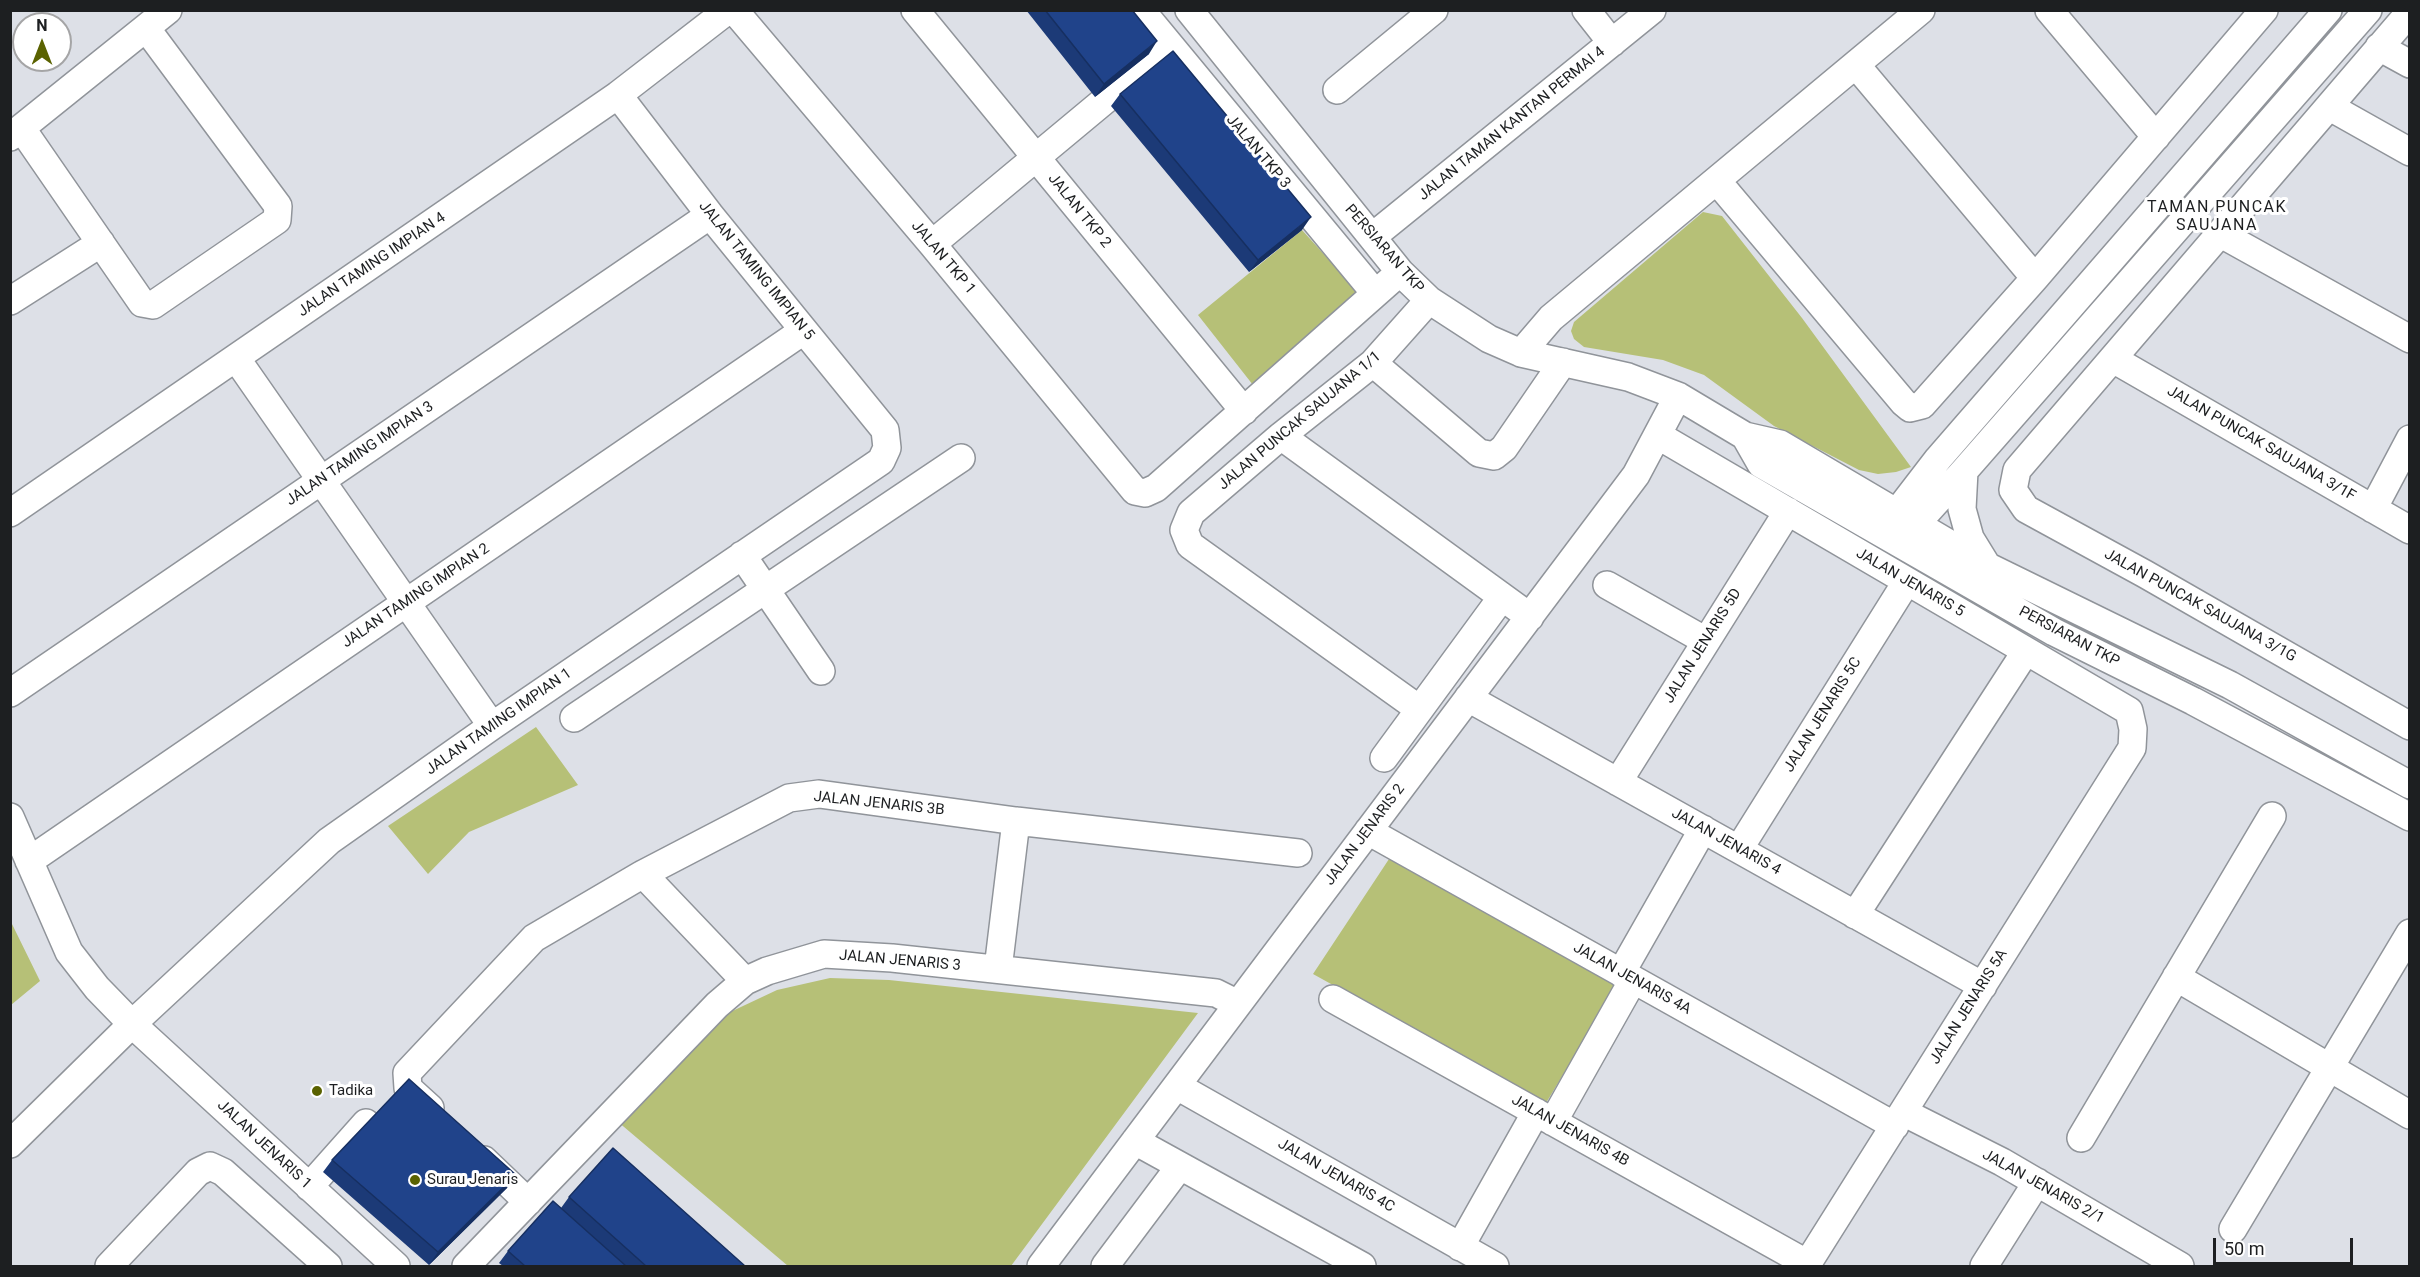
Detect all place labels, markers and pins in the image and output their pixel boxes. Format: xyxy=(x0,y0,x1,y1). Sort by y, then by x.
place label: Tadika xyxy=(329,1082,373,1100)
marker: Tadika xyxy=(310,1084,324,1098)
place label: Surau Jenaris xyxy=(427,1171,518,1189)
marker: Surau Jenaris xyxy=(408,1173,422,1187)

